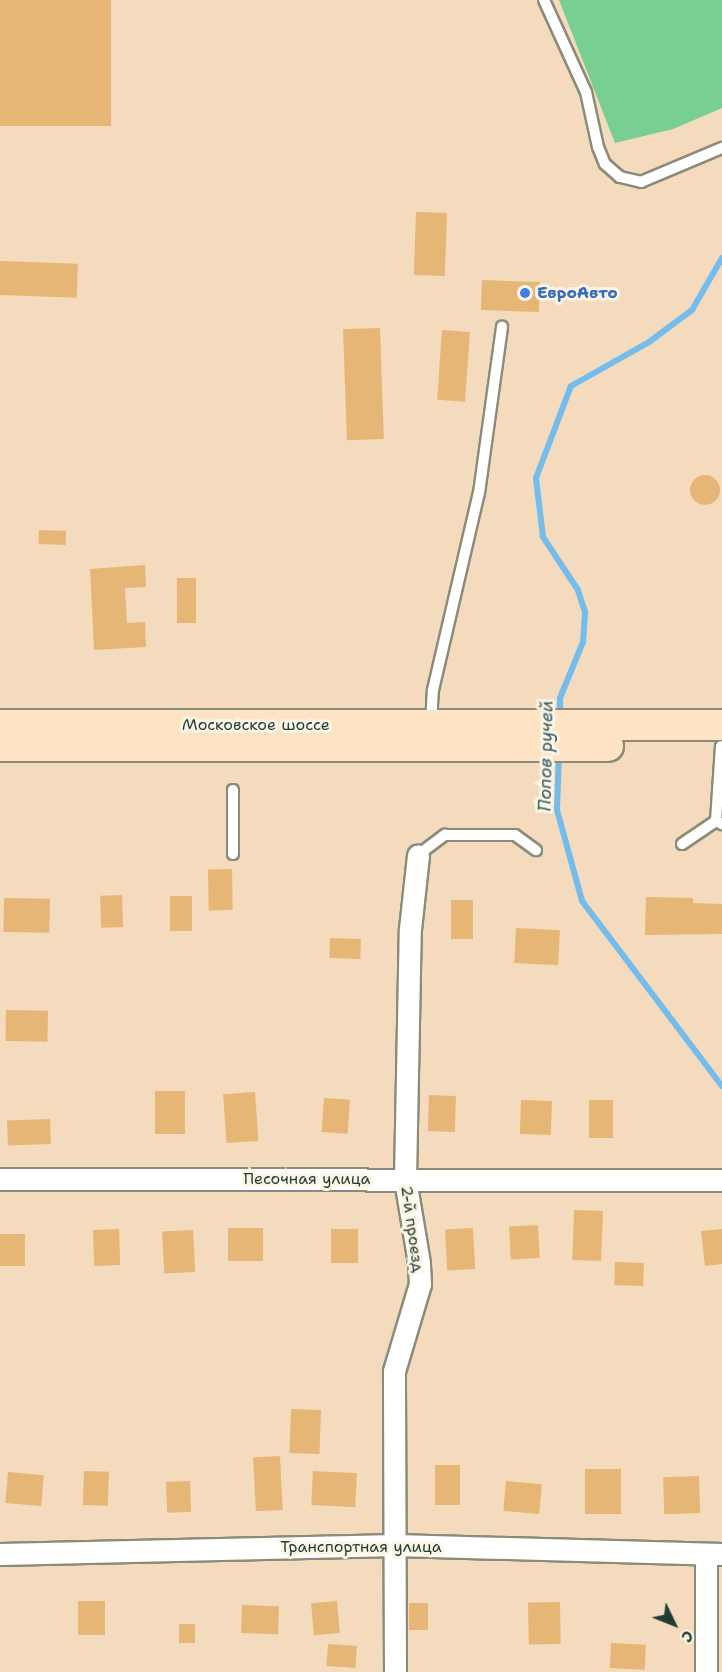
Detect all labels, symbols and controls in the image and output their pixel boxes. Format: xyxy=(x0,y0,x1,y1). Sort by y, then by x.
place label: ЕвроАвто xyxy=(537,283,618,303)
marker: ЕвроАвто xyxy=(518,286,532,300)
water label: Попов ручей xyxy=(534,700,558,812)
street label: Московское шоссе xyxy=(182,715,330,735)
street label: Песочная улица xyxy=(243,1169,371,1189)
street label: 2-й проезд xyxy=(396,1184,428,1274)
street label: Транспортная улица xyxy=(280,1537,442,1557)
north arrow xyxy=(644,1594,704,1654)
text: С xyxy=(677,1626,699,1647)

